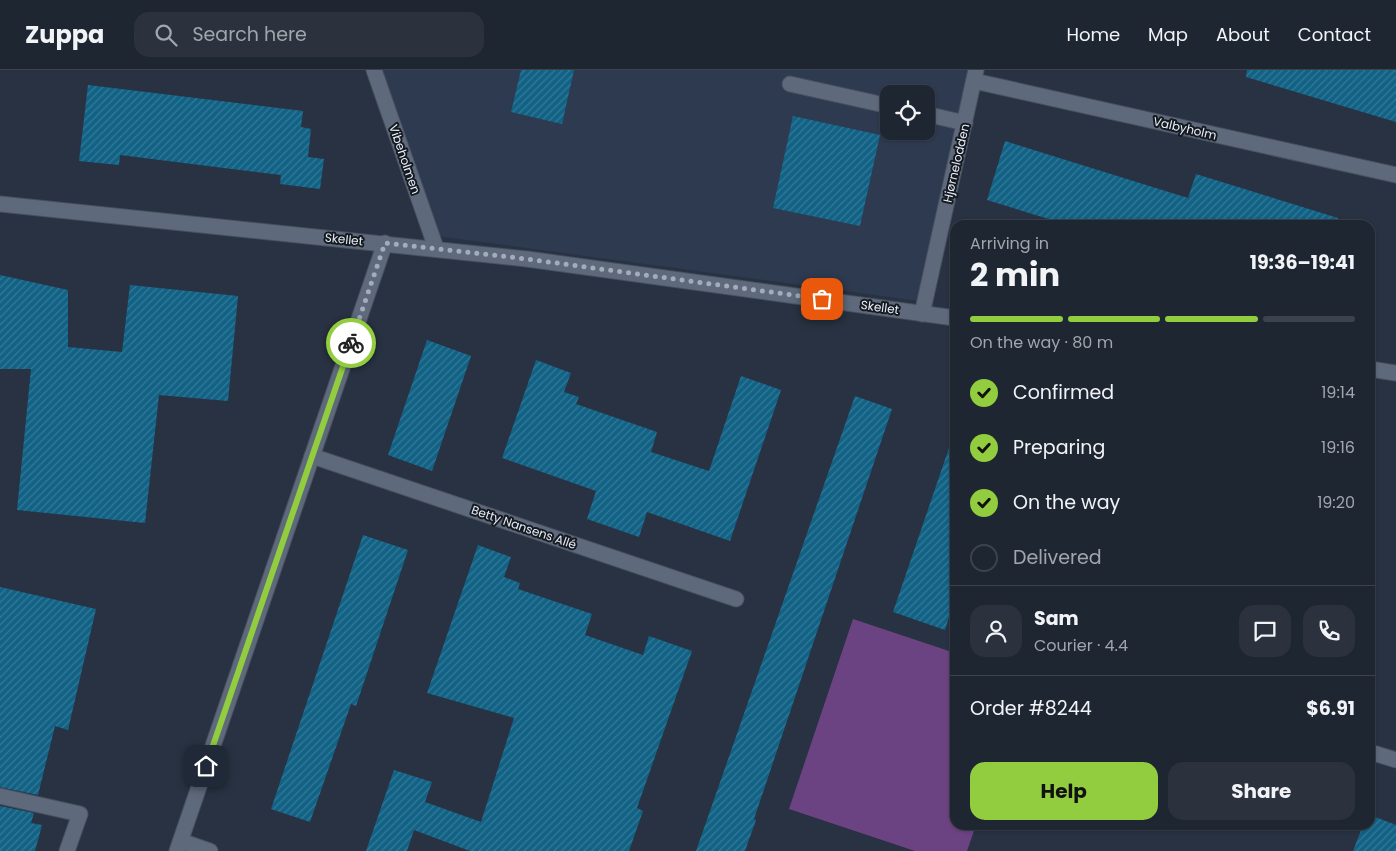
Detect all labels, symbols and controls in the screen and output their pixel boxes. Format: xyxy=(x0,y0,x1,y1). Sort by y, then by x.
search box xyxy=(134,12,484,57)
text: Zuppa xyxy=(25,18,104,51)
icon: search xyxy=(152,21,180,49)
text: Search here xyxy=(192,21,307,48)
text: Home xyxy=(1066,22,1120,47)
text: Map xyxy=(1148,22,1188,47)
text: About xyxy=(1216,22,1270,47)
text: Contact xyxy=(1298,22,1371,47)
map controls xyxy=(880,85,935,140)
button: locate xyxy=(880,85,935,140)
street label: Valbyholm xyxy=(1152,112,1218,144)
street label: Vibeholmen xyxy=(385,122,425,196)
street label: Hjørnelodden xyxy=(939,122,973,204)
street label: Skellet xyxy=(324,229,364,249)
text: Arriving in xyxy=(970,232,1049,255)
text: 19:36–19:41 xyxy=(1250,249,1355,276)
text: 2 min xyxy=(970,252,1060,297)
pin xyxy=(801,278,843,320)
icon: bag xyxy=(808,285,836,313)
street label: Skellet xyxy=(860,296,900,318)
courier xyxy=(326,318,376,368)
icon: bike xyxy=(337,329,365,357)
text: On the way · 80 m xyxy=(970,331,1113,354)
icon: check xyxy=(970,379,998,407)
text: Confirmed xyxy=(1013,379,1114,406)
text: 19:14 xyxy=(1321,381,1355,404)
icon: check xyxy=(970,434,998,462)
text: Preparing xyxy=(1013,434,1105,461)
text: 19:16 xyxy=(1321,436,1355,459)
icon: check xyxy=(970,489,998,517)
text: On the way xyxy=(1013,489,1120,516)
text: 19:20 xyxy=(1317,491,1355,514)
street label: Betty Nansens Allé xyxy=(469,501,579,553)
text: Delivered xyxy=(1013,544,1102,571)
button: person xyxy=(970,605,1022,657)
text: Sam xyxy=(1034,605,1079,632)
button: chat xyxy=(1239,605,1291,657)
button: phone xyxy=(1303,605,1355,657)
text: Courier · 4.4 xyxy=(1034,634,1128,657)
text: Order #8244 xyxy=(970,695,1092,722)
text: $6.91 xyxy=(1306,695,1355,722)
pin xyxy=(185,745,227,787)
icon: home xyxy=(192,752,220,780)
button: Help xyxy=(970,762,1158,820)
button: Share xyxy=(1168,762,1355,820)

